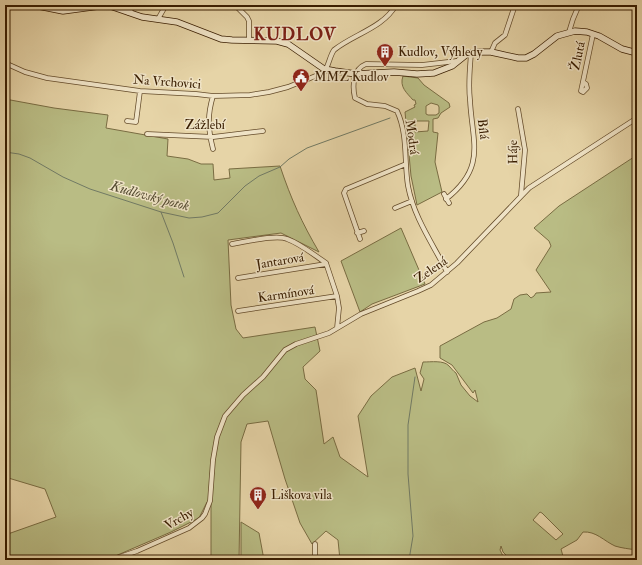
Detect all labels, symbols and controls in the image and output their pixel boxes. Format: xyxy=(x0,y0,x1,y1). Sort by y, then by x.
district label: KUDLOV xyxy=(253,24,337,45)
street label: Žlutá xyxy=(565,39,589,72)
building icon: Kudlov, Výhledy xyxy=(375,42,395,67)
place label: Kudlov, Výhledy xyxy=(398,44,483,61)
public building icon: MMZ Kudlov xyxy=(291,67,311,92)
place label: MMZ Kudlov xyxy=(314,69,389,85)
street label: Na Vrchovici xyxy=(132,72,202,92)
street label: Zážlebí xyxy=(185,117,226,133)
street label: Modrá xyxy=(402,118,422,156)
street label: Bílá xyxy=(474,118,492,141)
street label: Háje xyxy=(505,139,521,164)
water label: Kudlovský potok xyxy=(108,177,191,215)
street label: Jantarová xyxy=(254,249,306,273)
street label: Zelená xyxy=(412,253,451,287)
street label: Karmínová xyxy=(257,282,316,306)
building icon: Liškova vila xyxy=(248,485,268,510)
place label: Liškova vila xyxy=(271,487,332,503)
street label: Vrchy xyxy=(162,504,197,534)

